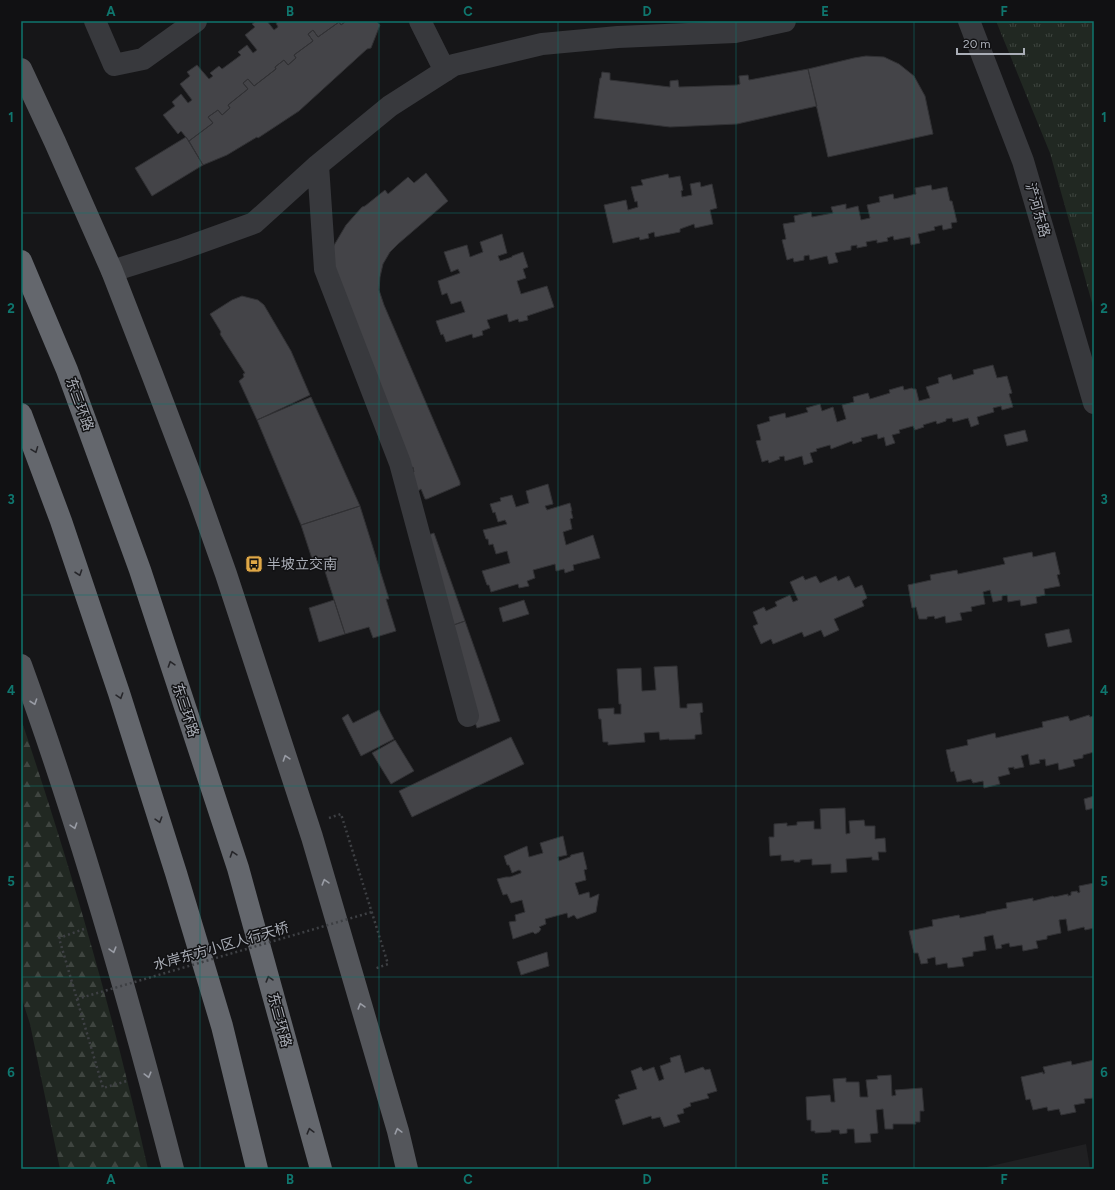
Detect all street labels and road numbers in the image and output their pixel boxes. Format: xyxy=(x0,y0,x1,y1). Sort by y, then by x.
street label: 浐河东路 xyxy=(1022,181,1053,239)
street label: 东三环路 xyxy=(62,375,97,433)
street label: 东三环路 xyxy=(169,681,202,739)
street label: 水岸东方小区人行天桥 xyxy=(152,919,291,974)
street label: 东三环路 xyxy=(264,991,295,1049)

